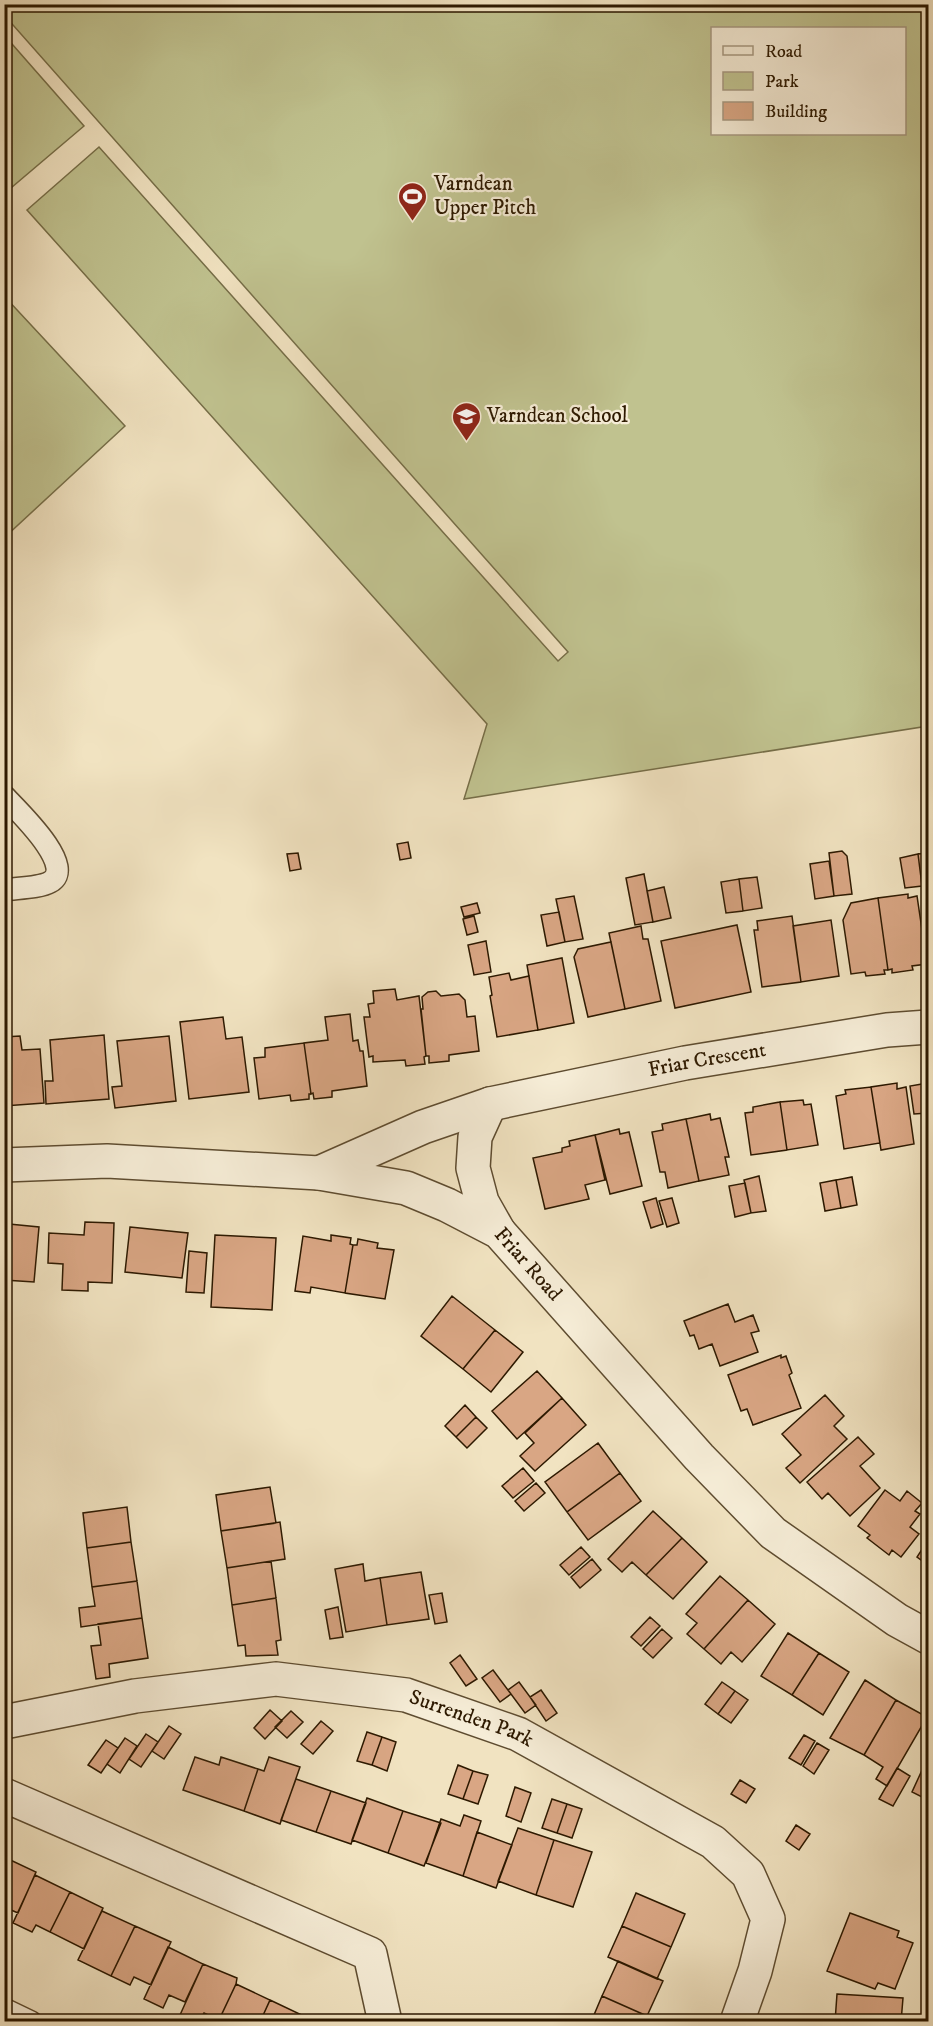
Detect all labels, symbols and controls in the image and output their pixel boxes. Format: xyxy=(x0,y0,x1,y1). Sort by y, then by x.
legend xyxy=(711,27,906,135)
text: Road xyxy=(765,41,802,63)
text: Park xyxy=(765,71,799,93)
text: Building xyxy=(765,101,827,123)
place label: Varndean Upper Pitch xyxy=(433,171,536,221)
sports icon: Varndean Upper Pitch xyxy=(397,180,429,222)
school or university icon: Varndean School xyxy=(450,400,482,442)
place label: Varndean School xyxy=(486,403,629,429)
street label: Friar Crescent xyxy=(646,1037,768,1083)
street label: Friar Road xyxy=(488,1222,568,1307)
street label: Surrenden Park xyxy=(406,1684,539,1753)

